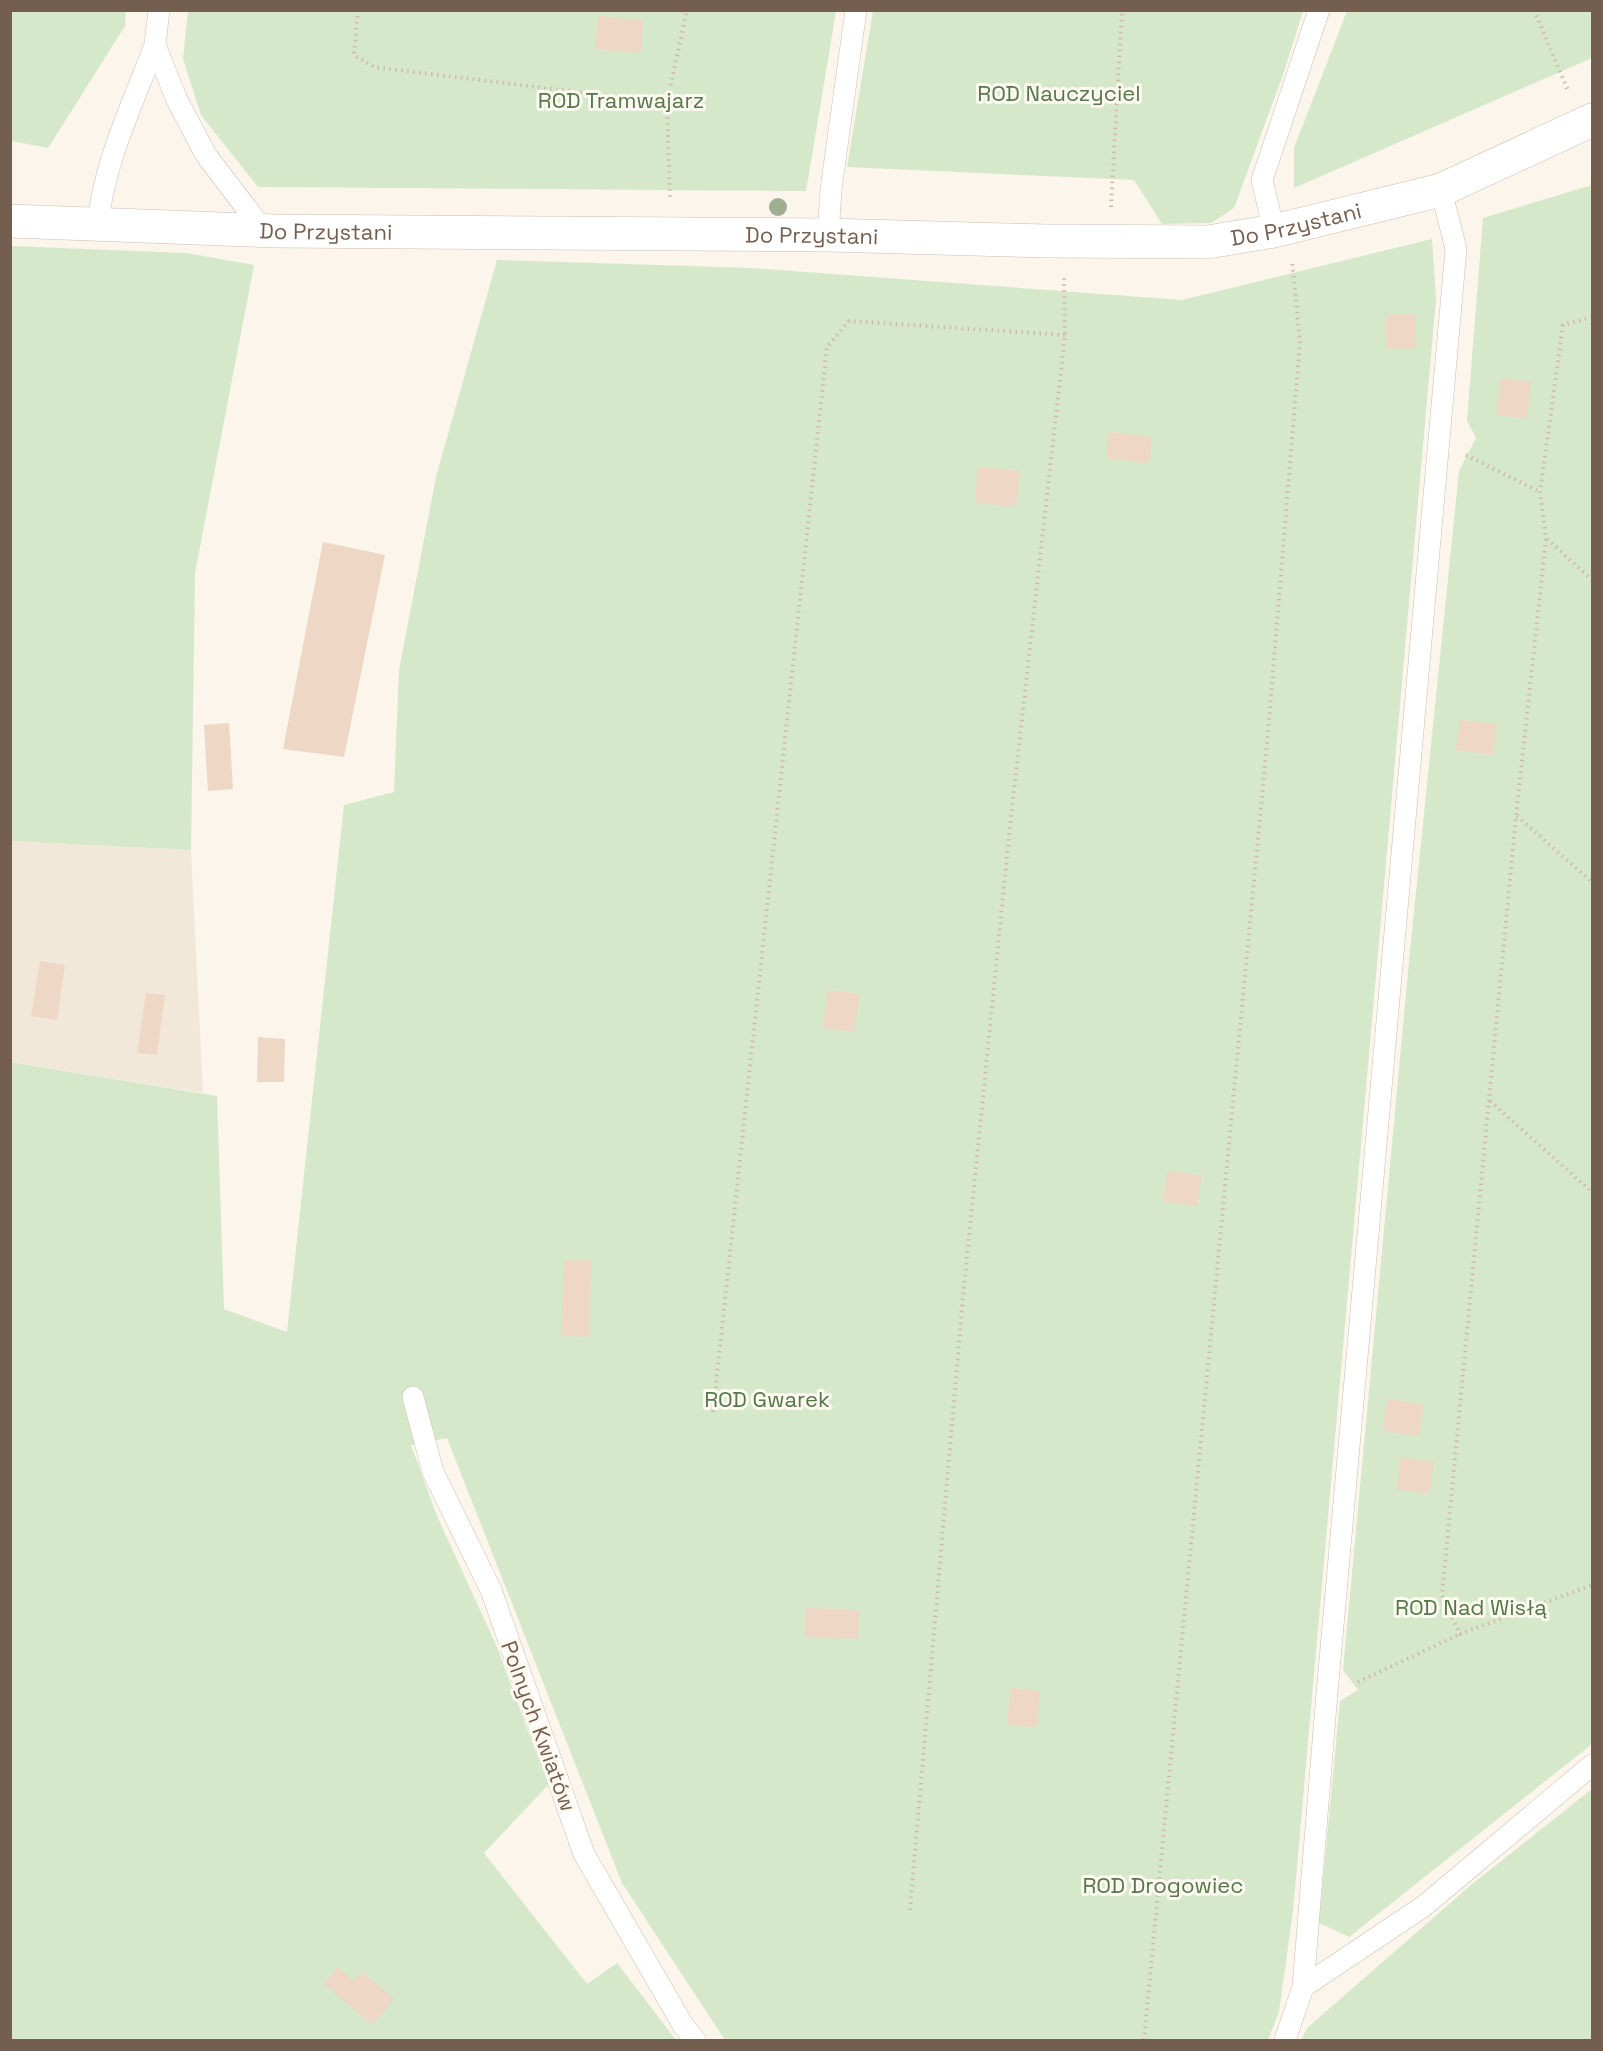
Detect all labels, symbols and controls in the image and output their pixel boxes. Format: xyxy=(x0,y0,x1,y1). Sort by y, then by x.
park label: ROD Nauczyciel xyxy=(977,79,1141,107)
park label: ROD Tramwajarz xyxy=(538,86,704,114)
street label: Do Przystani xyxy=(1228,196,1364,252)
street label: Do Przystani xyxy=(259,216,393,246)
street label: Do Przystani xyxy=(745,220,879,250)
park label: ROD Gwarek xyxy=(704,1385,830,1413)
park label: ROD Nad Wisłą xyxy=(1395,1593,1547,1621)
street label: Polnych Kwiatów xyxy=(495,1637,583,1815)
park label: ROD Drogowiec xyxy=(1082,1871,1244,1899)

